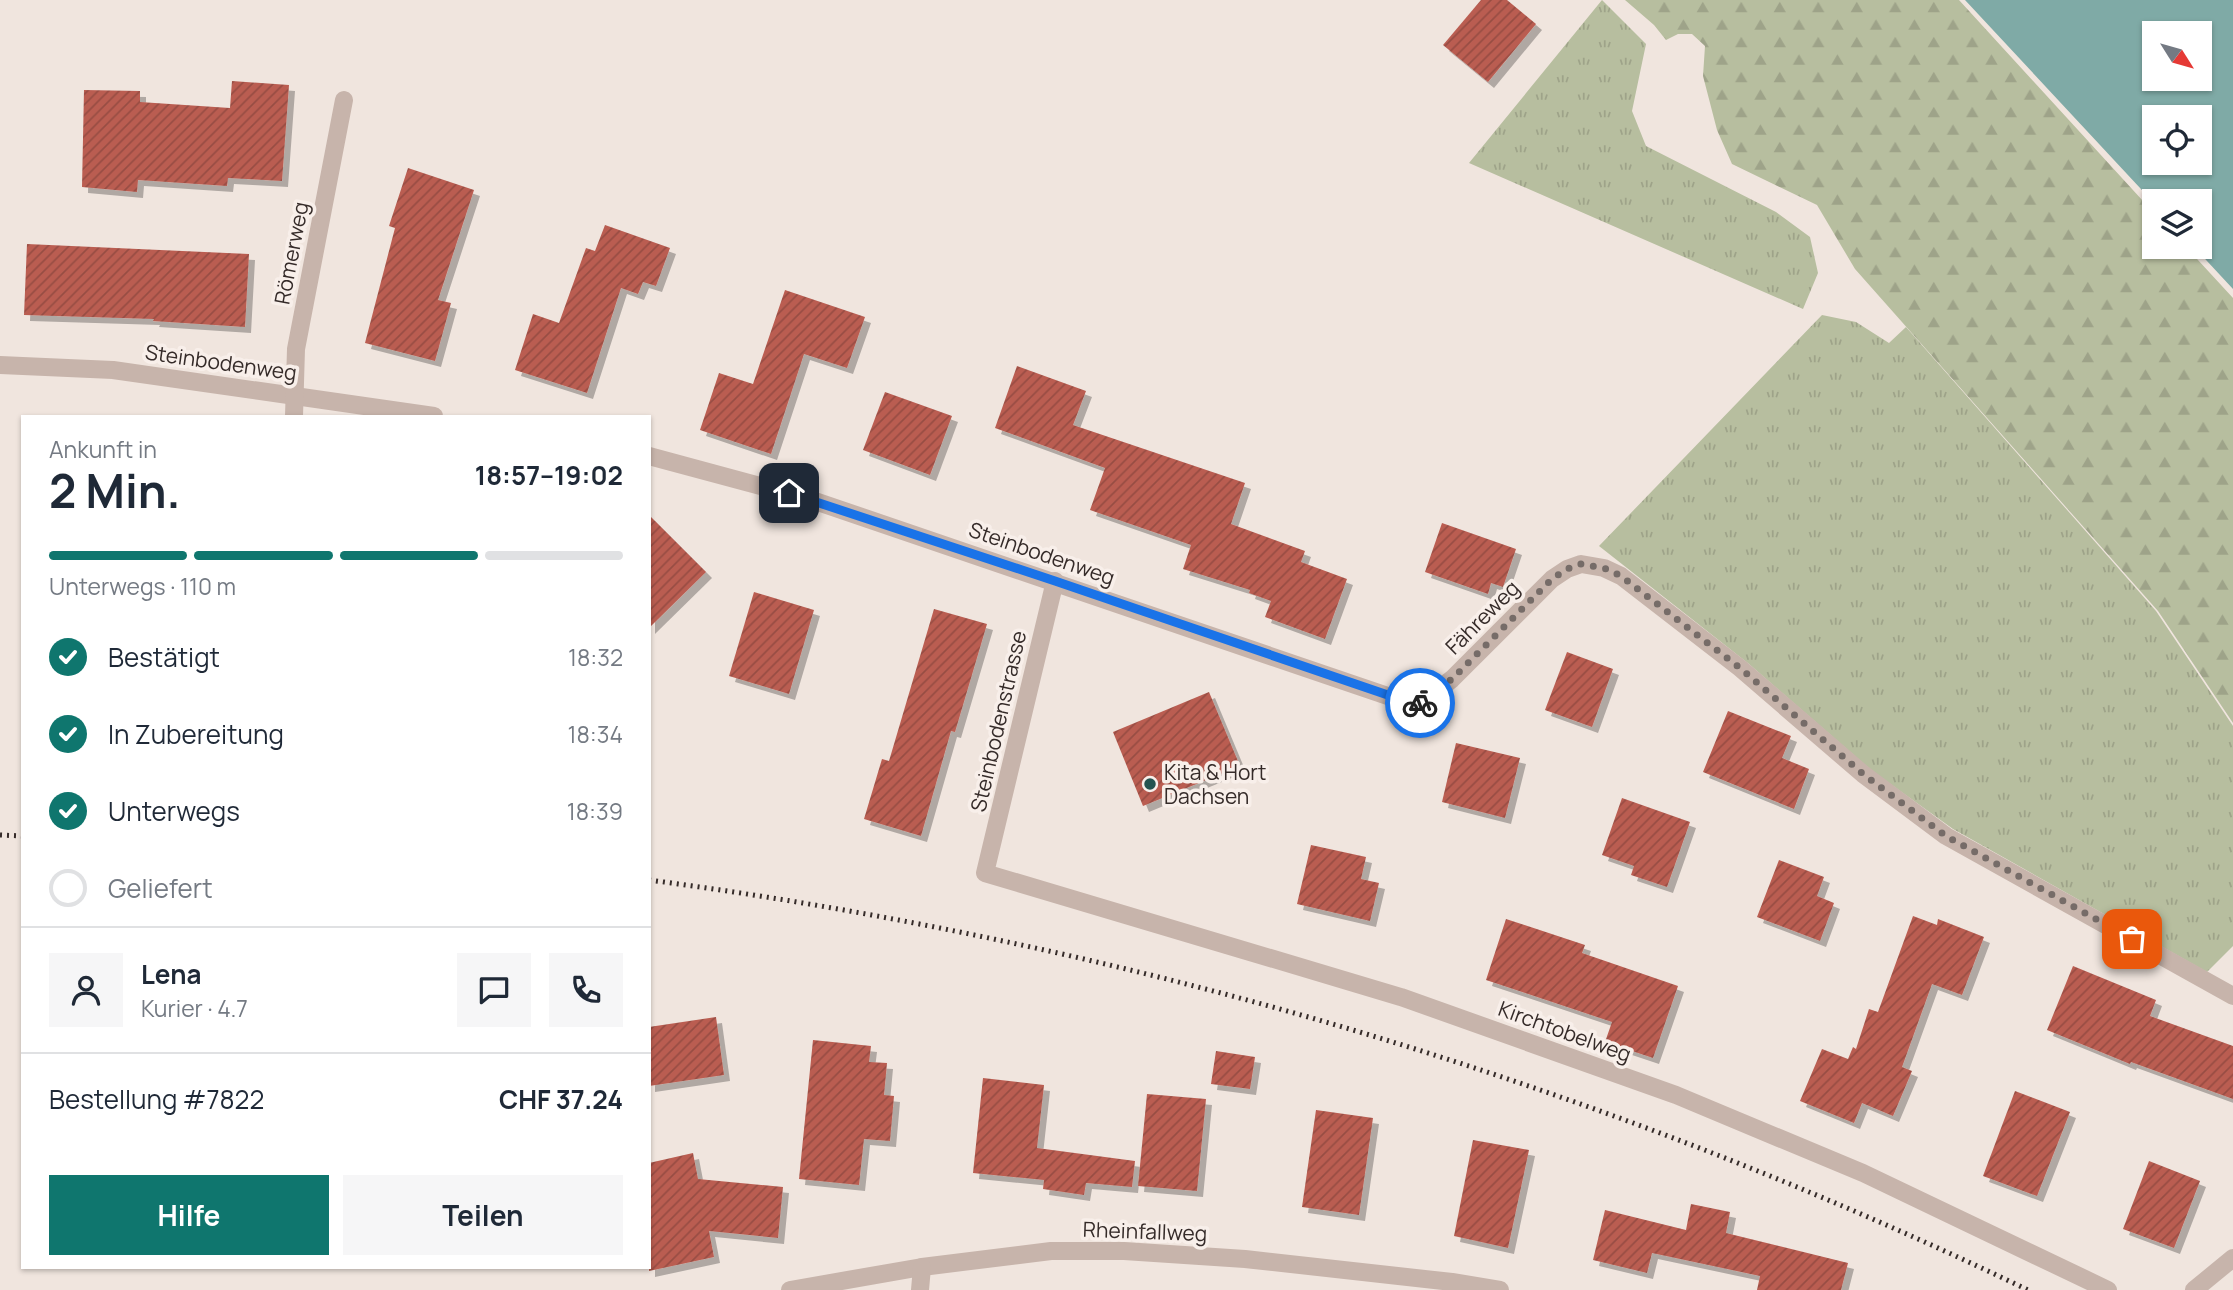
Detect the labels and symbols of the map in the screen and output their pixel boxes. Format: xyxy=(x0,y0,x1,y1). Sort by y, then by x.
north arrow xyxy=(2142,21,2212,91)
street label: Römerweg xyxy=(267,199,315,307)
street label: Steinbodenweg xyxy=(143,338,299,386)
pin xyxy=(759,463,819,523)
street label: Steinbodenweg xyxy=(965,515,1119,591)
street label: Fähreweg xyxy=(1439,574,1525,660)
street label: Steinbodenstrasse xyxy=(964,628,1032,814)
courier xyxy=(1385,668,1455,738)
place label: Kita & Hort Dachsen xyxy=(1164,758,1266,810)
marker: Kita & Hort Dachsen xyxy=(1142,776,1158,792)
pin xyxy=(2102,909,2162,969)
street label: Kirchtobelweg xyxy=(1495,994,1635,1068)
street label: Rheinfallweg xyxy=(1082,1215,1208,1247)

